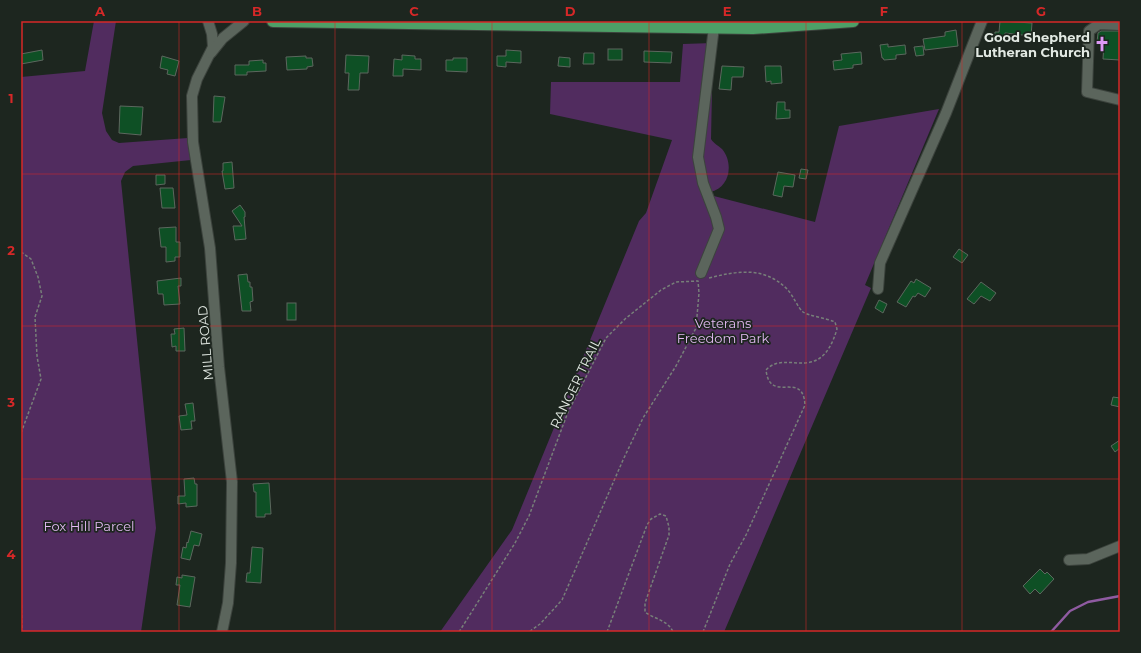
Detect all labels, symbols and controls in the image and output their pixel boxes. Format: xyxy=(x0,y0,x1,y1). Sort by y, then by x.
text: A xyxy=(94,3,106,19)
text: B xyxy=(252,3,262,19)
text: C xyxy=(409,3,419,19)
text: D xyxy=(565,3,576,19)
text: E xyxy=(723,3,732,19)
text: F xyxy=(880,3,888,19)
text: G xyxy=(1036,3,1046,19)
place label: Good Shepherd Lutheran Church xyxy=(975,29,1090,60)
church icon: Good Shepherd Lutheran Church xyxy=(1093,35,1111,53)
text: 1 xyxy=(8,90,14,106)
text: 2 xyxy=(7,242,15,258)
street label: MILL ROAD xyxy=(194,305,216,381)
park label: Veterans Freedom Park xyxy=(677,315,770,346)
street label: RANGER TRAIL xyxy=(546,335,604,431)
text: 3 xyxy=(6,394,15,410)
park label: Fox Hill Parcel xyxy=(43,518,135,534)
text: 4 xyxy=(7,546,16,562)

